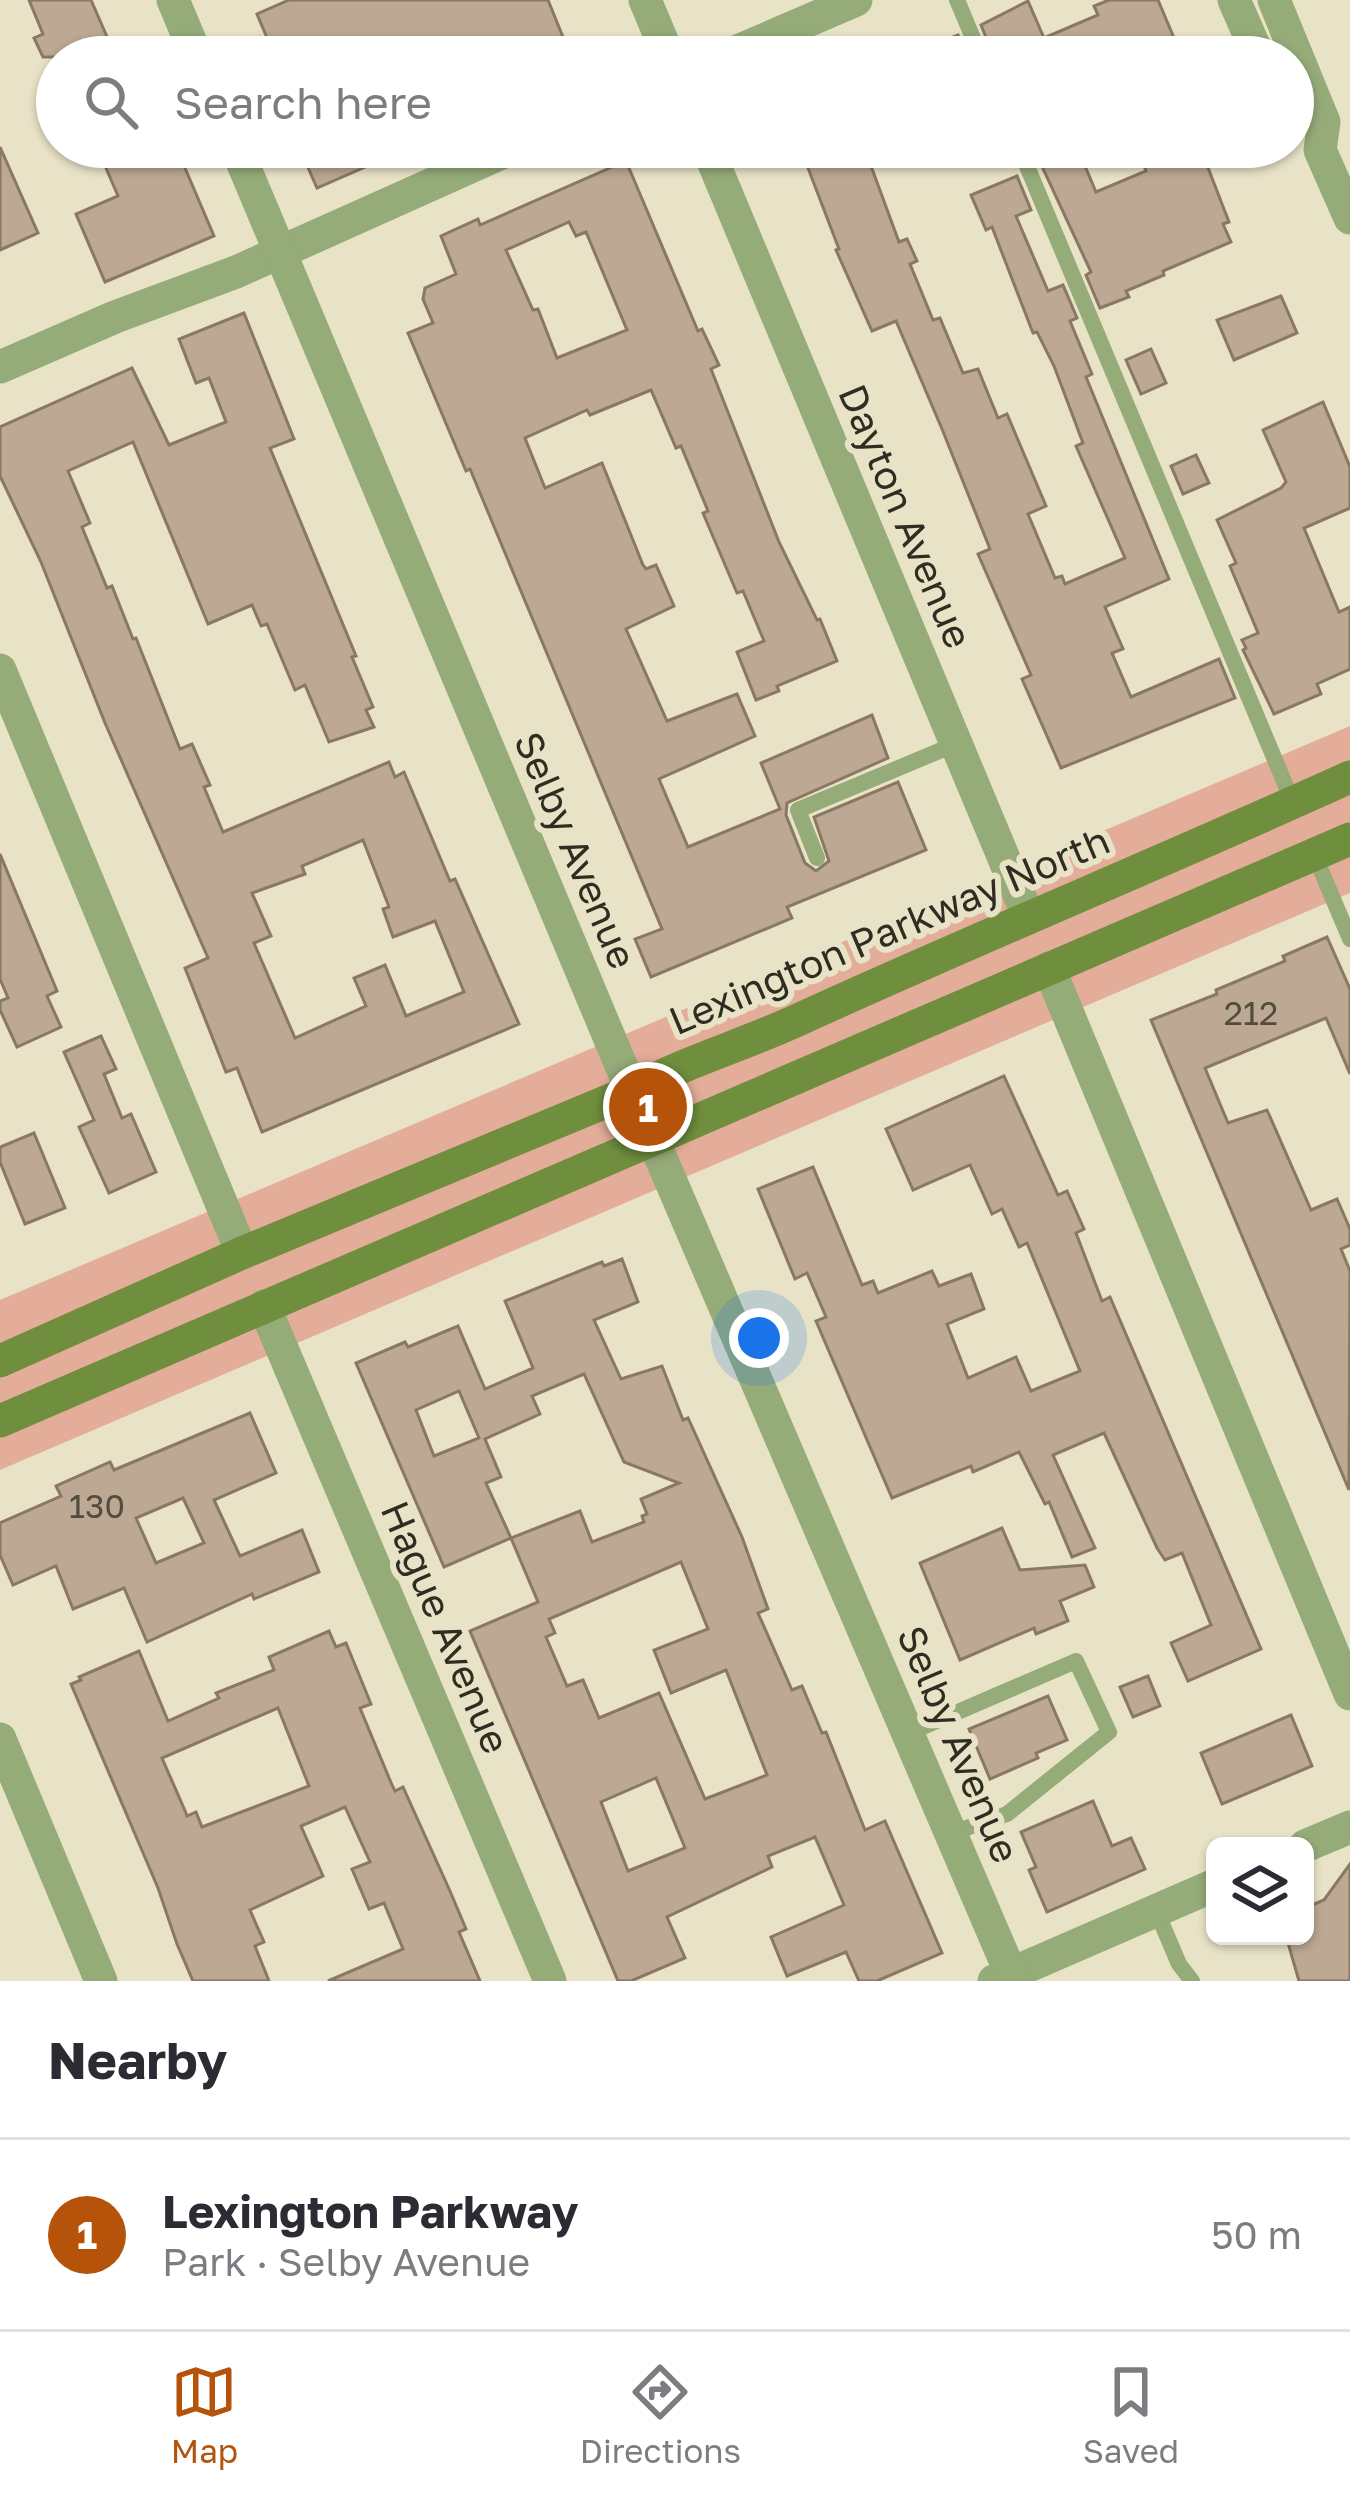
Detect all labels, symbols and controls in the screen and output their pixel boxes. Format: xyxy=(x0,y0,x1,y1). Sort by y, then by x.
search box xyxy=(36,36,1314,168)
icon: search xyxy=(78,69,144,135)
text: Search here xyxy=(174,75,432,129)
street label: Dayton Avenue xyxy=(829,377,983,655)
street label: Selby Avenue xyxy=(505,725,647,975)
street label: Lexington Parkway North xyxy=(662,816,1116,1044)
house number: 212 xyxy=(1224,993,1278,1032)
pin: 1 xyxy=(609,1062,687,1152)
your location xyxy=(729,1308,789,1368)
house number: 130 xyxy=(69,1486,125,1525)
street label: Hague Avenue xyxy=(372,1494,520,1760)
street label: Selby Avenue xyxy=(888,1619,1030,1869)
map controls xyxy=(1206,1837,1314,1945)
button: layers xyxy=(1206,1837,1314,1945)
text: Nearby xyxy=(48,2029,227,2090)
text: Lexington Parkway xyxy=(162,2184,578,2238)
text: 1 xyxy=(77,2211,97,2258)
text: 50 m xyxy=(1211,2211,1302,2258)
text: Park · Selby Avenue xyxy=(162,2238,530,2285)
tab: Map xyxy=(171,2359,238,2470)
tab: Directions xyxy=(580,2359,741,2470)
tab: Saved xyxy=(1083,2359,1179,2470)

